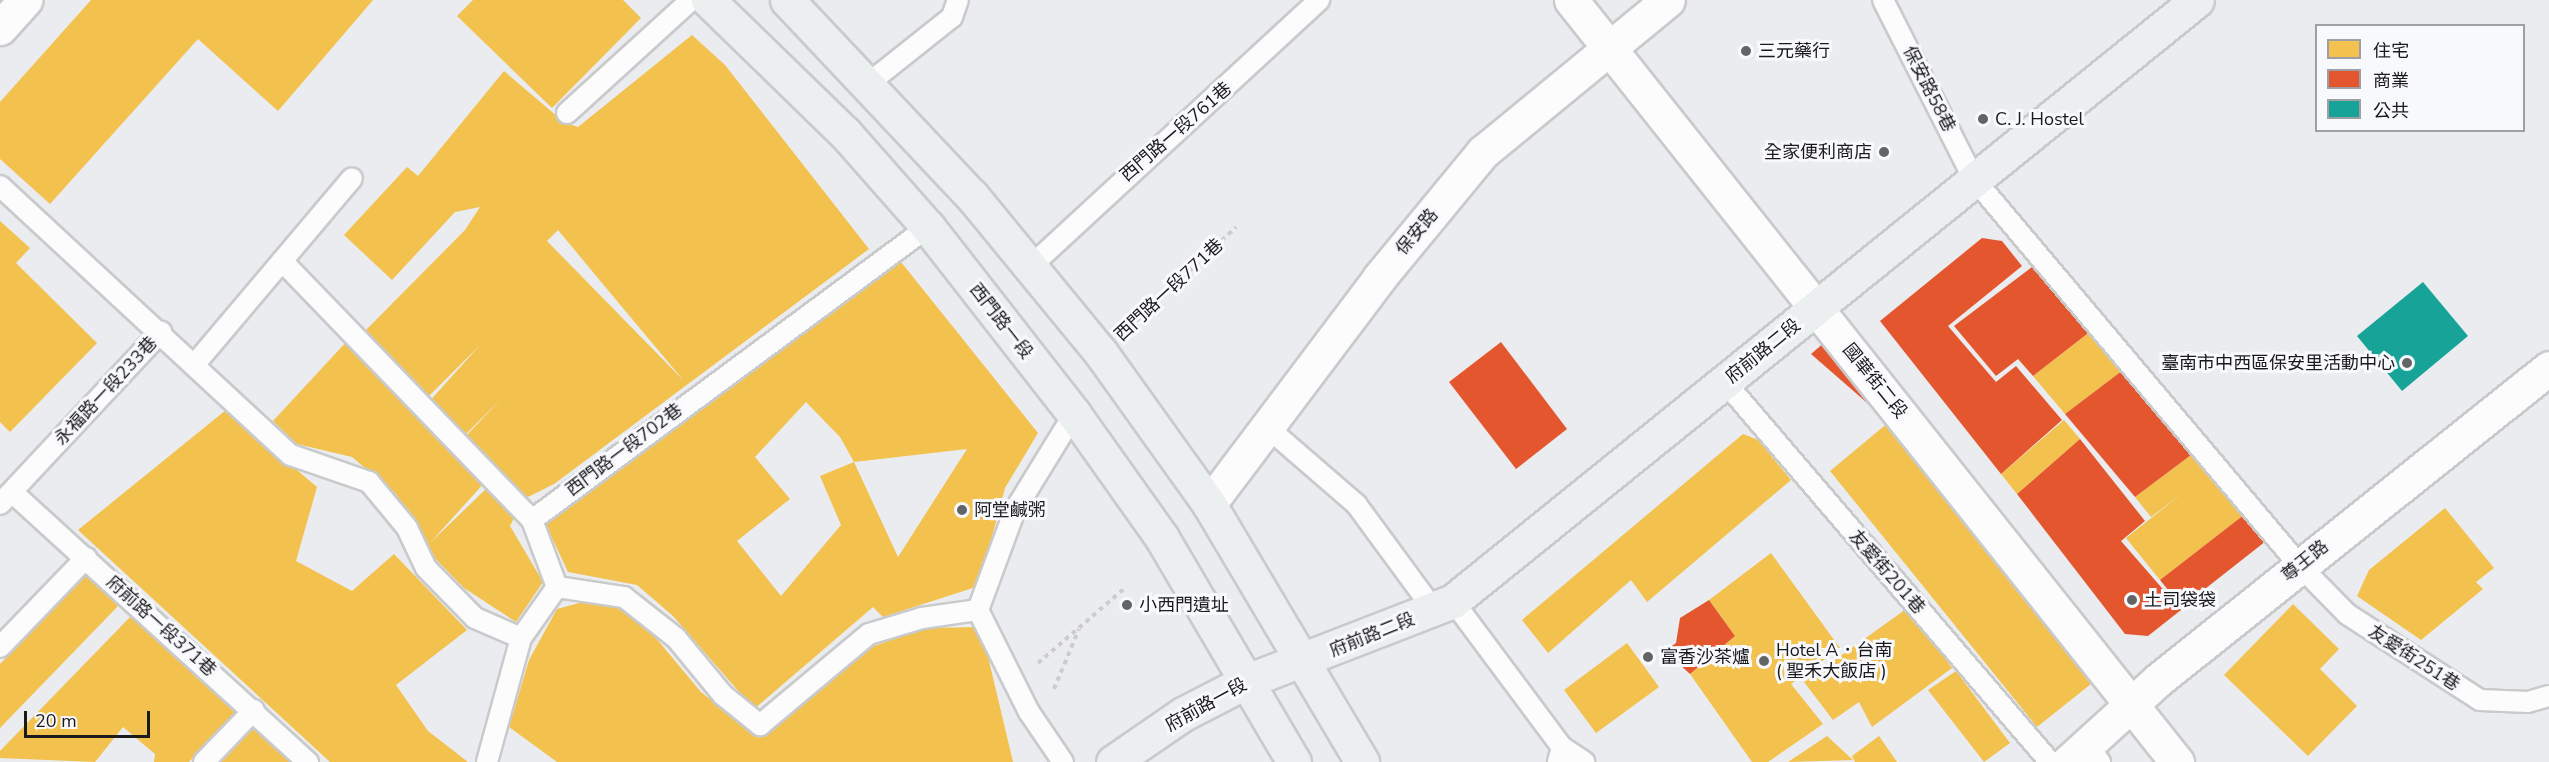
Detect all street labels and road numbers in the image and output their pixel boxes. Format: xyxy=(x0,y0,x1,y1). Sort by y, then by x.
street label: 保安路58巷 xyxy=(1898,42,1960,136)
street label: 西門路一段761巷 xyxy=(1116,78,1236,186)
street label: 保安路 xyxy=(1391,204,1443,260)
street label: 西門路一段771巷 xyxy=(1110,234,1228,346)
street label: 西門路一段 xyxy=(965,279,1037,363)
street label: 府前路二段 xyxy=(1721,314,1805,388)
street label: 永福路一段233巷 xyxy=(50,332,162,450)
street label: 國華街二段 xyxy=(1838,339,1912,423)
street label: 西門路一段702巷 xyxy=(561,399,687,501)
street label: 友愛街201巷 xyxy=(1845,526,1929,618)
street label: 尊王路 xyxy=(2277,536,2333,586)
street label: 府前路一段371巷 xyxy=(102,571,220,681)
street label: 府前路二段 xyxy=(1326,608,1418,662)
street label: 友愛街251巷 xyxy=(2364,621,2464,695)
street label: 府前路一段 xyxy=(1161,674,1251,736)

